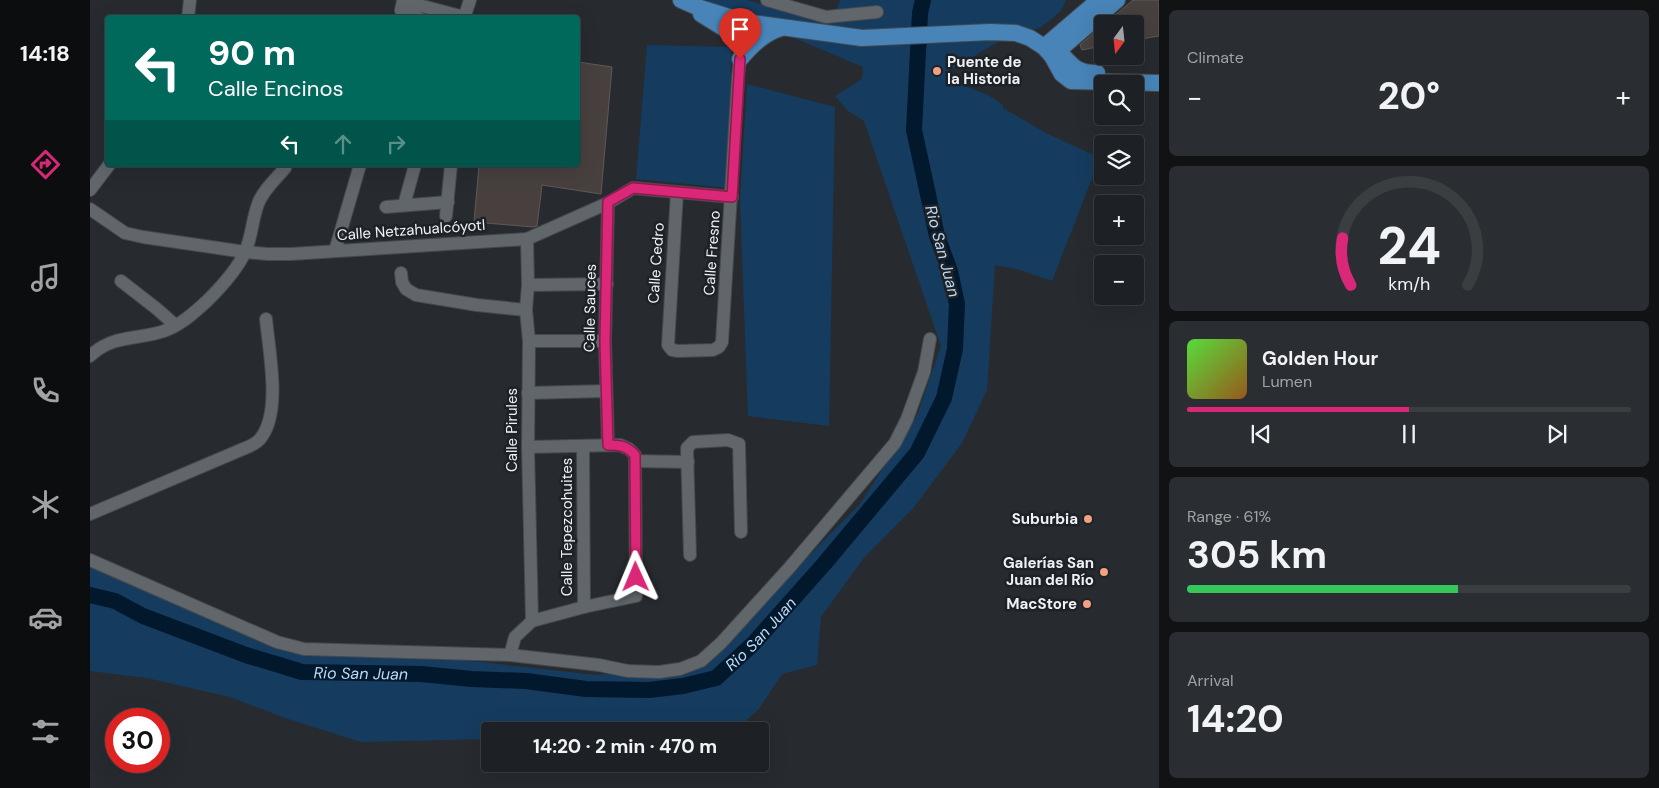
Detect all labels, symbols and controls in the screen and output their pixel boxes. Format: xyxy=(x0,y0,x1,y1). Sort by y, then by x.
pin xyxy=(719,8,761,59)
icon: arrive xyxy=(726,15,754,43)
north arrow xyxy=(1094,15,1144,65)
map controls xyxy=(1094,15,1144,305)
text: 90 m xyxy=(208,30,296,76)
icon: left xyxy=(125,35,190,100)
text: 14:18 xyxy=(20,39,70,68)
text: Climate xyxy=(1187,47,1244,68)
place label: Puente de la Historia xyxy=(947,52,1021,89)
marker: Puente de la Historia xyxy=(931,65,943,77)
text: 20° xyxy=(1378,71,1440,121)
text: Calle Encinos xyxy=(208,74,344,103)
button: search xyxy=(1094,75,1144,125)
text: − xyxy=(1187,79,1202,116)
text: + xyxy=(1616,79,1631,116)
icon: left xyxy=(276,130,304,158)
icon: ahead xyxy=(329,130,357,158)
icon: right xyxy=(382,130,410,158)
button: layers xyxy=(1094,135,1144,185)
icon: directions xyxy=(28,147,63,182)
button: + xyxy=(1094,195,1144,245)
water label: Rio San Juan xyxy=(920,203,965,299)
street label: Calle Fresno xyxy=(699,210,725,296)
text: 24 xyxy=(1377,212,1441,280)
street label: Calle Netzahualcóyotl xyxy=(336,215,486,245)
street label: Calle Cedro xyxy=(643,222,669,304)
button: − xyxy=(1094,255,1144,305)
icon: music xyxy=(28,260,63,295)
street label: Calle Sauces xyxy=(579,264,601,352)
text: km/h xyxy=(1388,272,1430,296)
text: Golden Hour xyxy=(1262,346,1378,371)
text: Lumen xyxy=(1262,371,1312,392)
icon: phone xyxy=(28,373,63,408)
street label: Calle Pirules xyxy=(502,388,522,472)
icon: previous xyxy=(1247,420,1275,448)
icon: pause xyxy=(1395,420,1423,448)
icon: next xyxy=(1543,420,1571,448)
street label: Calle Tepezcohuites xyxy=(557,458,577,596)
icon: climate xyxy=(28,487,63,522)
text: Range · 61% xyxy=(1187,506,1271,527)
place label: Suburbia xyxy=(1012,509,1078,529)
marker: Suburbia xyxy=(1082,513,1094,525)
text: 305 km xyxy=(1187,530,1327,580)
position arrow xyxy=(609,550,661,602)
place label: Galerías San Juan del Río xyxy=(1003,553,1094,590)
marker: Galerías San Juan del Río xyxy=(1098,566,1110,578)
water label: Rio San Juan xyxy=(721,593,801,676)
place label: MacStore xyxy=(1006,594,1077,614)
marker: MacStore xyxy=(1081,598,1093,610)
icon: car xyxy=(28,600,63,635)
water label: Rio San Juan xyxy=(313,662,408,685)
text: Arrival xyxy=(1187,670,1234,691)
text: 14:20 xyxy=(1187,694,1284,744)
speed limit sign: 30 xyxy=(105,708,170,773)
icon: filters xyxy=(28,714,63,749)
text: 14:20 · 2 min · 470 m xyxy=(533,734,717,759)

